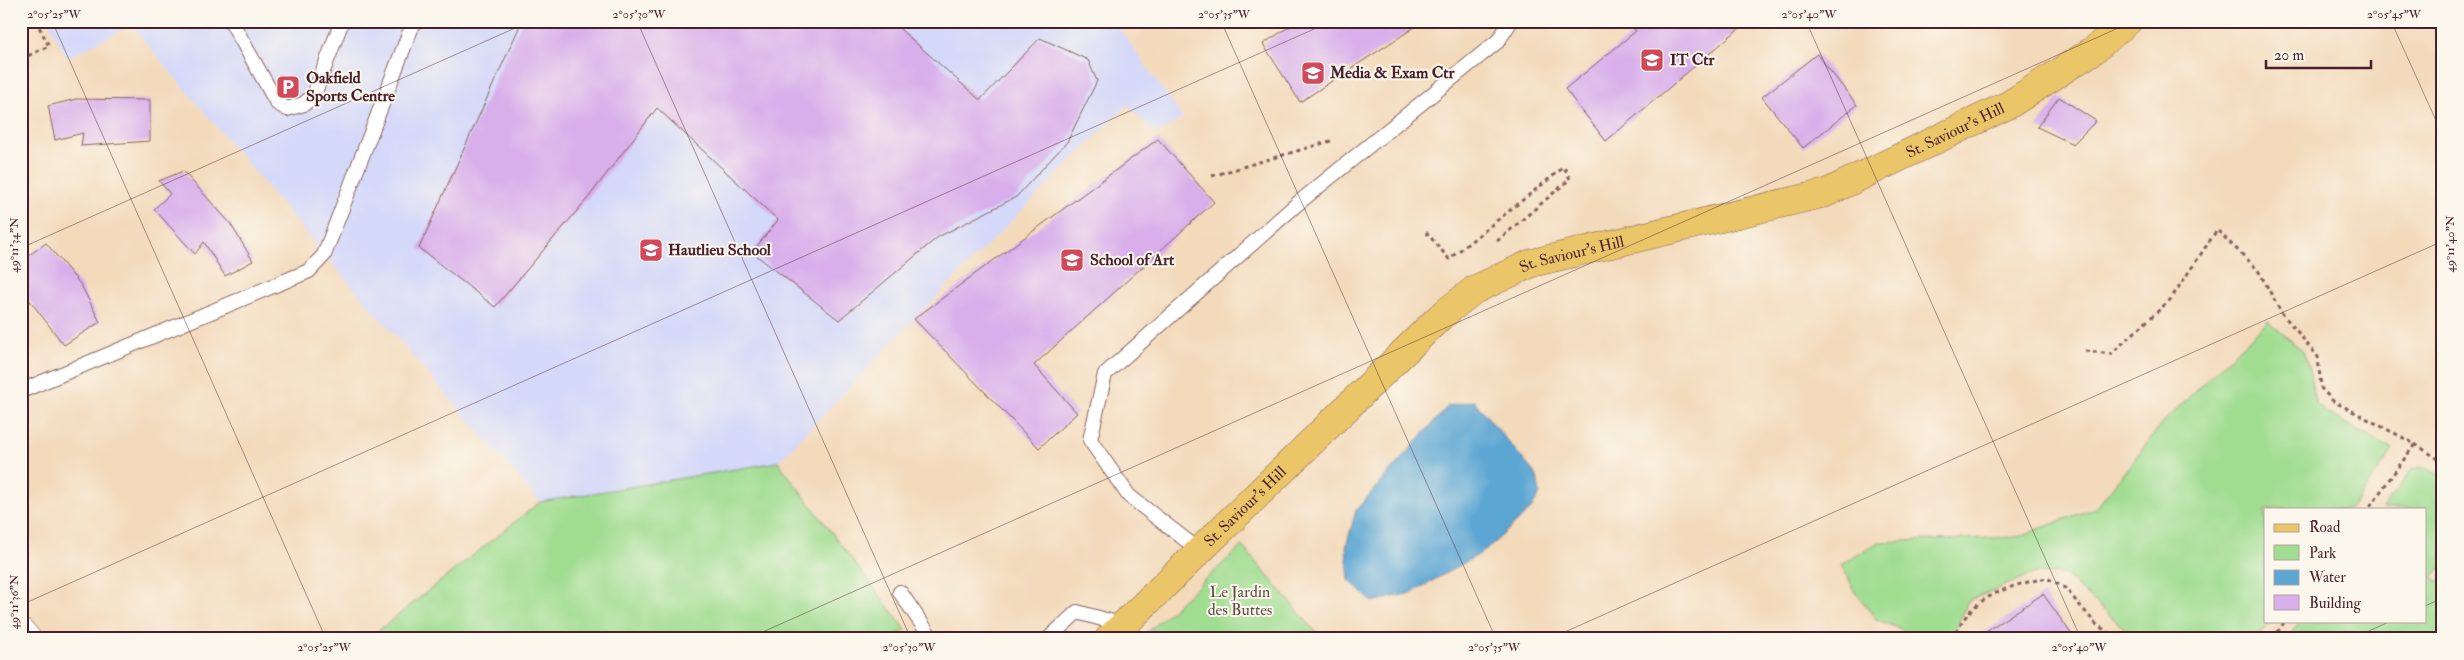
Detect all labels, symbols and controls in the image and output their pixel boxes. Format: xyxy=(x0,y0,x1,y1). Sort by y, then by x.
text: 2°05'25"W xyxy=(27,7,82,22)
text: 2°05'30"W xyxy=(612,7,666,22)
text: 2°05'35"W xyxy=(1198,7,1251,22)
text: 2°05'40"W xyxy=(1782,7,1837,22)
text: 2°05'45"W xyxy=(2367,7,2422,22)
scale bar xyxy=(2266,38,2372,70)
text: 20 m xyxy=(2274,46,2304,65)
school or university icon: IT Ctr xyxy=(1639,47,1665,73)
place label: IT Ctr xyxy=(1670,50,1715,70)
school or university icon: Media & Exam Ctr xyxy=(1300,60,1326,86)
place label: Media & Exam Ctr xyxy=(1329,63,1455,83)
place label: Oakfield Sports Centre xyxy=(306,68,395,107)
parking icon: Oakfield Sports Centre xyxy=(275,74,301,100)
street label: St. Saviour's Hill xyxy=(1903,98,2008,163)
text: 49°11'40"N xyxy=(2443,215,2458,273)
text: 49°11'34"N xyxy=(7,217,22,273)
street label: St. Saviour's Hill xyxy=(1516,231,1626,277)
school or university icon: Hautlieu School xyxy=(638,237,664,263)
place label: Hautlieu School xyxy=(668,240,772,260)
school or university icon: School of Art xyxy=(1059,247,1085,273)
place label: School of Art xyxy=(1090,250,1175,270)
street label: St. Saviour's Hill xyxy=(1200,462,1291,551)
legend xyxy=(2264,508,2426,622)
text: Road xyxy=(2309,518,2341,537)
text: Park xyxy=(2309,544,2336,563)
text: Water xyxy=(2308,568,2346,587)
text: 49°11'36"N xyxy=(7,574,22,630)
park label: Le Jardin des Buttes xyxy=(1208,582,1272,620)
text: Building xyxy=(2309,594,2361,613)
text: 2°05'25"W xyxy=(297,640,352,655)
text: 2°05'30"W xyxy=(882,640,936,655)
text: 2°05'35"W xyxy=(1468,640,1521,655)
text: 2°05'40"W xyxy=(2052,640,2107,655)

